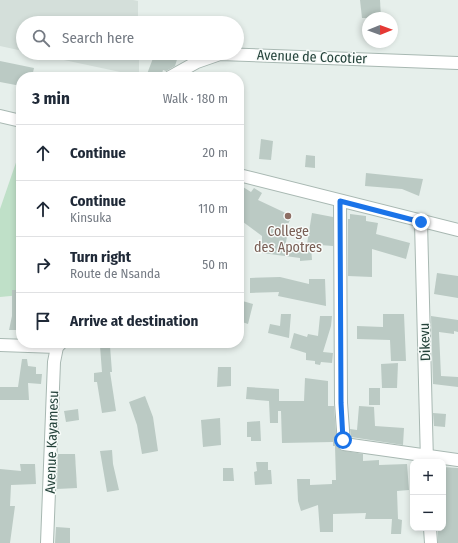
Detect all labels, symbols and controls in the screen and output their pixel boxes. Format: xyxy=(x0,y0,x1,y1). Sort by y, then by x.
north arrow xyxy=(362,12,398,48)
search box xyxy=(16,16,244,60)
icon: search xyxy=(30,27,52,49)
text: Search here xyxy=(62,29,134,47)
street label: Avenue de Cocotier xyxy=(257,47,368,67)
text: 3 min xyxy=(32,88,70,109)
text: Walk · 180 m xyxy=(163,91,228,106)
icon: ahead xyxy=(32,142,54,164)
text: Continue xyxy=(70,144,126,162)
text: 20 m xyxy=(202,145,228,160)
text: Continue xyxy=(70,192,126,210)
icon: ahead xyxy=(32,198,54,220)
text: 110 m xyxy=(198,201,228,216)
text: Kinsuka xyxy=(70,210,112,225)
marker: College des Apotres xyxy=(283,211,293,221)
route end xyxy=(412,213,430,231)
place label: College des Apotres xyxy=(254,223,322,256)
text: Turn right xyxy=(70,248,131,266)
icon: right xyxy=(32,254,54,276)
text: 50 m xyxy=(202,257,228,272)
text: Route de Nsanda xyxy=(70,266,160,281)
icon: arrive xyxy=(32,310,54,332)
text: Arrive at destination xyxy=(70,312,198,330)
street label: Dikevu xyxy=(416,322,434,362)
street label: Avenue Kayamesu xyxy=(42,390,62,494)
route start xyxy=(334,431,352,449)
map controls xyxy=(410,459,446,531)
button: + xyxy=(410,459,446,495)
button: − xyxy=(410,495,446,531)

